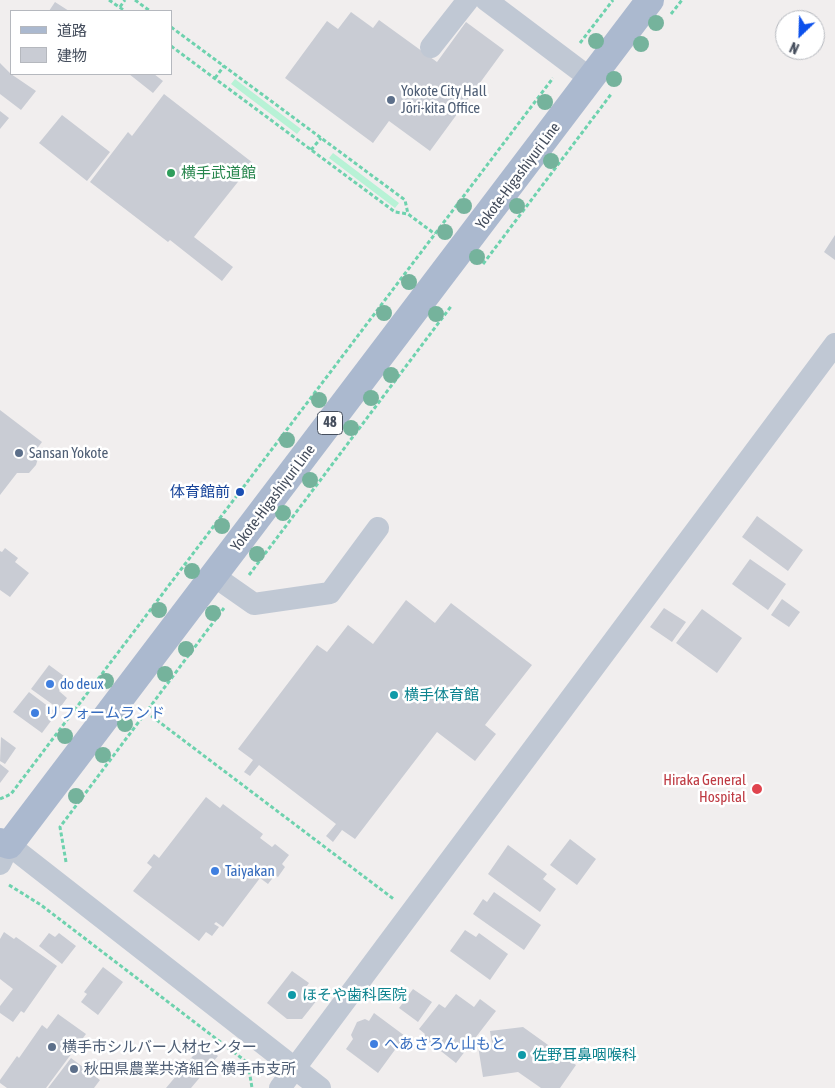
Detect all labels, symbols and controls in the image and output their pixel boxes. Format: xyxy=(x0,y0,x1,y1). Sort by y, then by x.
legend xyxy=(10,10,172,75)
north arrow xyxy=(775,10,825,60)
text: 道路 xyxy=(57,22,87,39)
text: N xyxy=(787,39,801,57)
text: 建物 xyxy=(57,47,87,64)
place label: Yokote City Hall Jōri-kita Office xyxy=(401,82,487,117)
marker: Yokote City Hall Jōri-kita Office xyxy=(385,94,397,106)
street label: Yokote-Higashiyuri Line xyxy=(472,119,564,233)
place label: 横手武道館 xyxy=(181,164,256,182)
marker: 横手武道館 xyxy=(165,167,177,179)
road number: 48 xyxy=(318,412,342,434)
street label: Yokote-Higashiyuri Line xyxy=(227,441,319,555)
place label: Sansan Yokote xyxy=(29,444,108,462)
marker: Sansan Yokote xyxy=(13,447,25,459)
place label: 体育館前 xyxy=(170,483,230,501)
marker: 体育館前 xyxy=(234,486,246,498)
place label: do deux xyxy=(60,675,103,693)
marker: do deux xyxy=(44,678,56,690)
place label: 横手体育館 xyxy=(404,686,479,704)
marker: 横手体育館 xyxy=(388,689,400,701)
place label: リフォームランド xyxy=(45,704,165,722)
marker: リフォームランド xyxy=(29,707,41,719)
place label: Hiraka General Hospital xyxy=(663,771,746,806)
marker: Hiraka General Hospital xyxy=(750,782,764,796)
place label: Taiyakan xyxy=(225,862,275,880)
marker: Taiyakan xyxy=(209,865,221,877)
place label: ほそや歯科医院 xyxy=(302,986,407,1004)
marker: ほそや歯科医院 xyxy=(286,989,298,1001)
place label: へあさろん 山もと xyxy=(384,1035,506,1053)
place label: 横手市シルバー人材センター xyxy=(62,1038,257,1056)
marker: へあさろん 山もと xyxy=(368,1038,380,1050)
marker: 横手市シルバー人材センター xyxy=(46,1041,58,1053)
place label: 佐野耳鼻咽喉科 xyxy=(532,1046,637,1064)
marker: 佐野耳鼻咽喉科 xyxy=(516,1049,528,1061)
place label: 秋田県農業共済組合 横手市支所 xyxy=(84,1060,296,1078)
marker: 秋田県農業共済組合 横手市支所 xyxy=(68,1063,80,1075)

